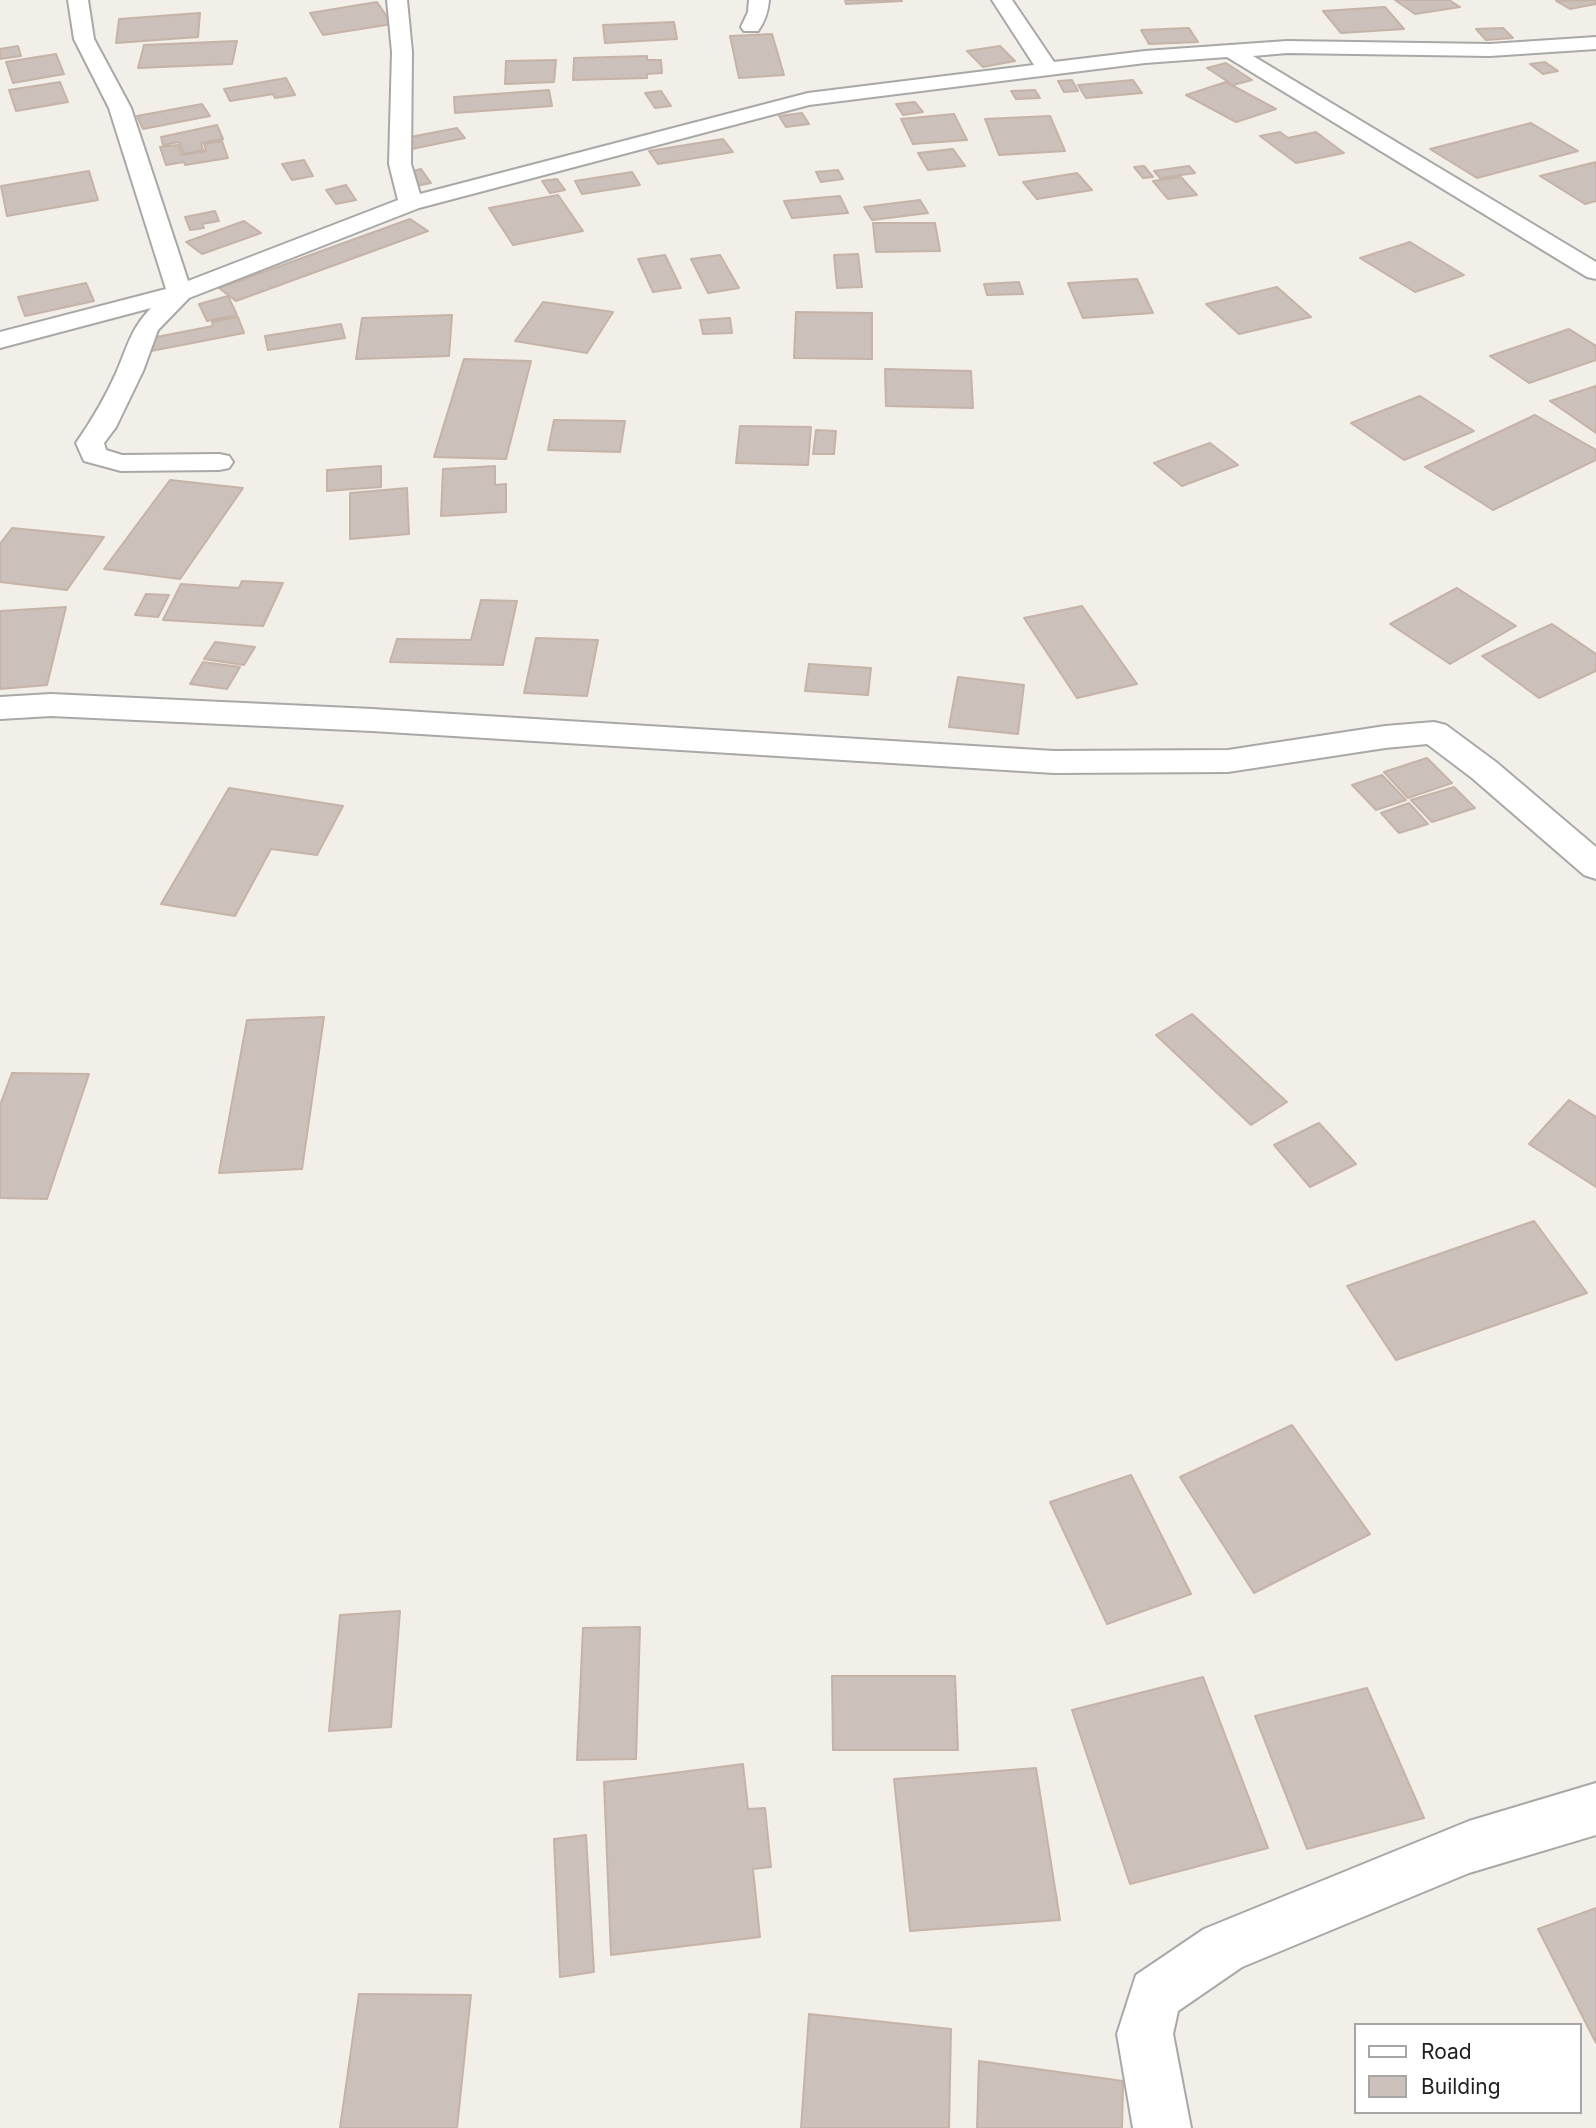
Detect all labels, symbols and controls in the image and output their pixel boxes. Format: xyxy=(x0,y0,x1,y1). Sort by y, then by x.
legend xyxy=(1354,2023,1582,2114)
text: Road xyxy=(1421,2039,1472,2064)
text: Building xyxy=(1421,2074,1501,2099)

